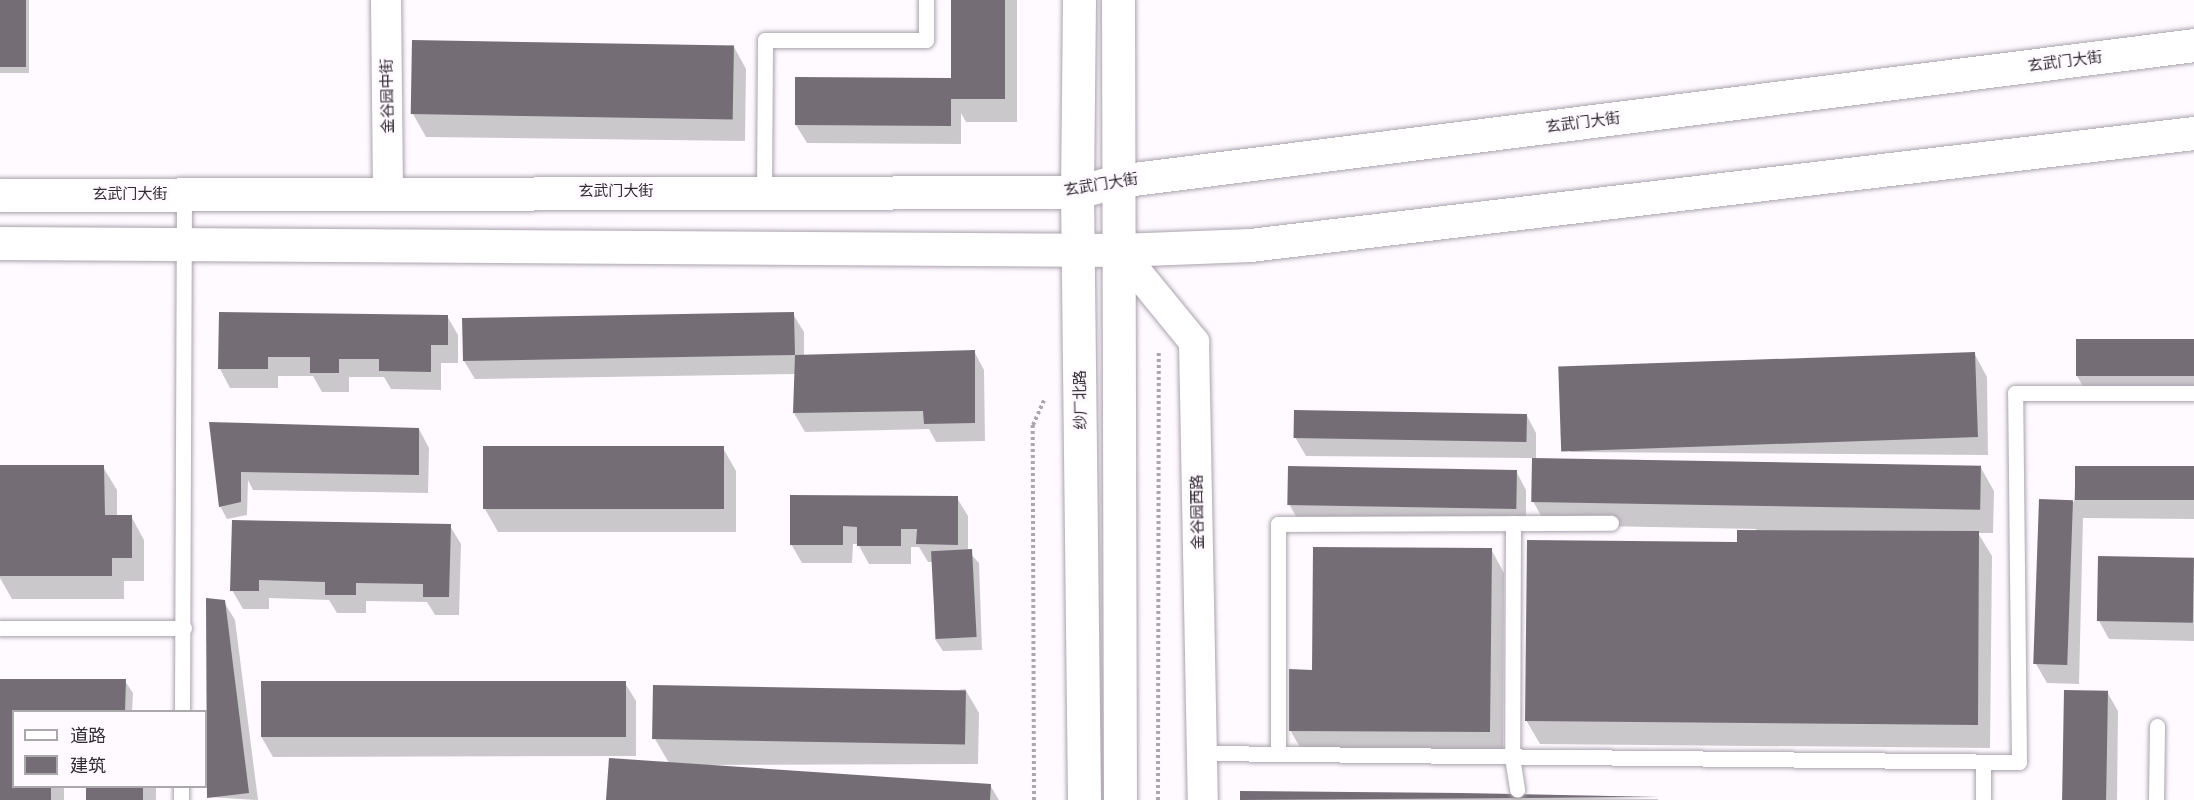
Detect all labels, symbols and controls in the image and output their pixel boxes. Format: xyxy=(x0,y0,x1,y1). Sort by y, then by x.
street label: 玄武门大街 xyxy=(2027,47,2103,75)
street label: 金谷园中街 xyxy=(377,58,397,134)
street label: 玄武门大街 xyxy=(1545,108,1621,136)
street label: 玄武门大街 xyxy=(1063,169,1139,199)
street label: 玄武门大街 xyxy=(579,182,653,200)
street label: 玄武门大街 xyxy=(93,185,167,203)
street label: 纱厂北路 xyxy=(1070,370,1090,430)
street label: 金谷园西路 xyxy=(1187,474,1207,550)
legend xyxy=(12,710,207,788)
text: 道路 xyxy=(70,722,106,749)
text: 建筑 xyxy=(70,752,106,779)

